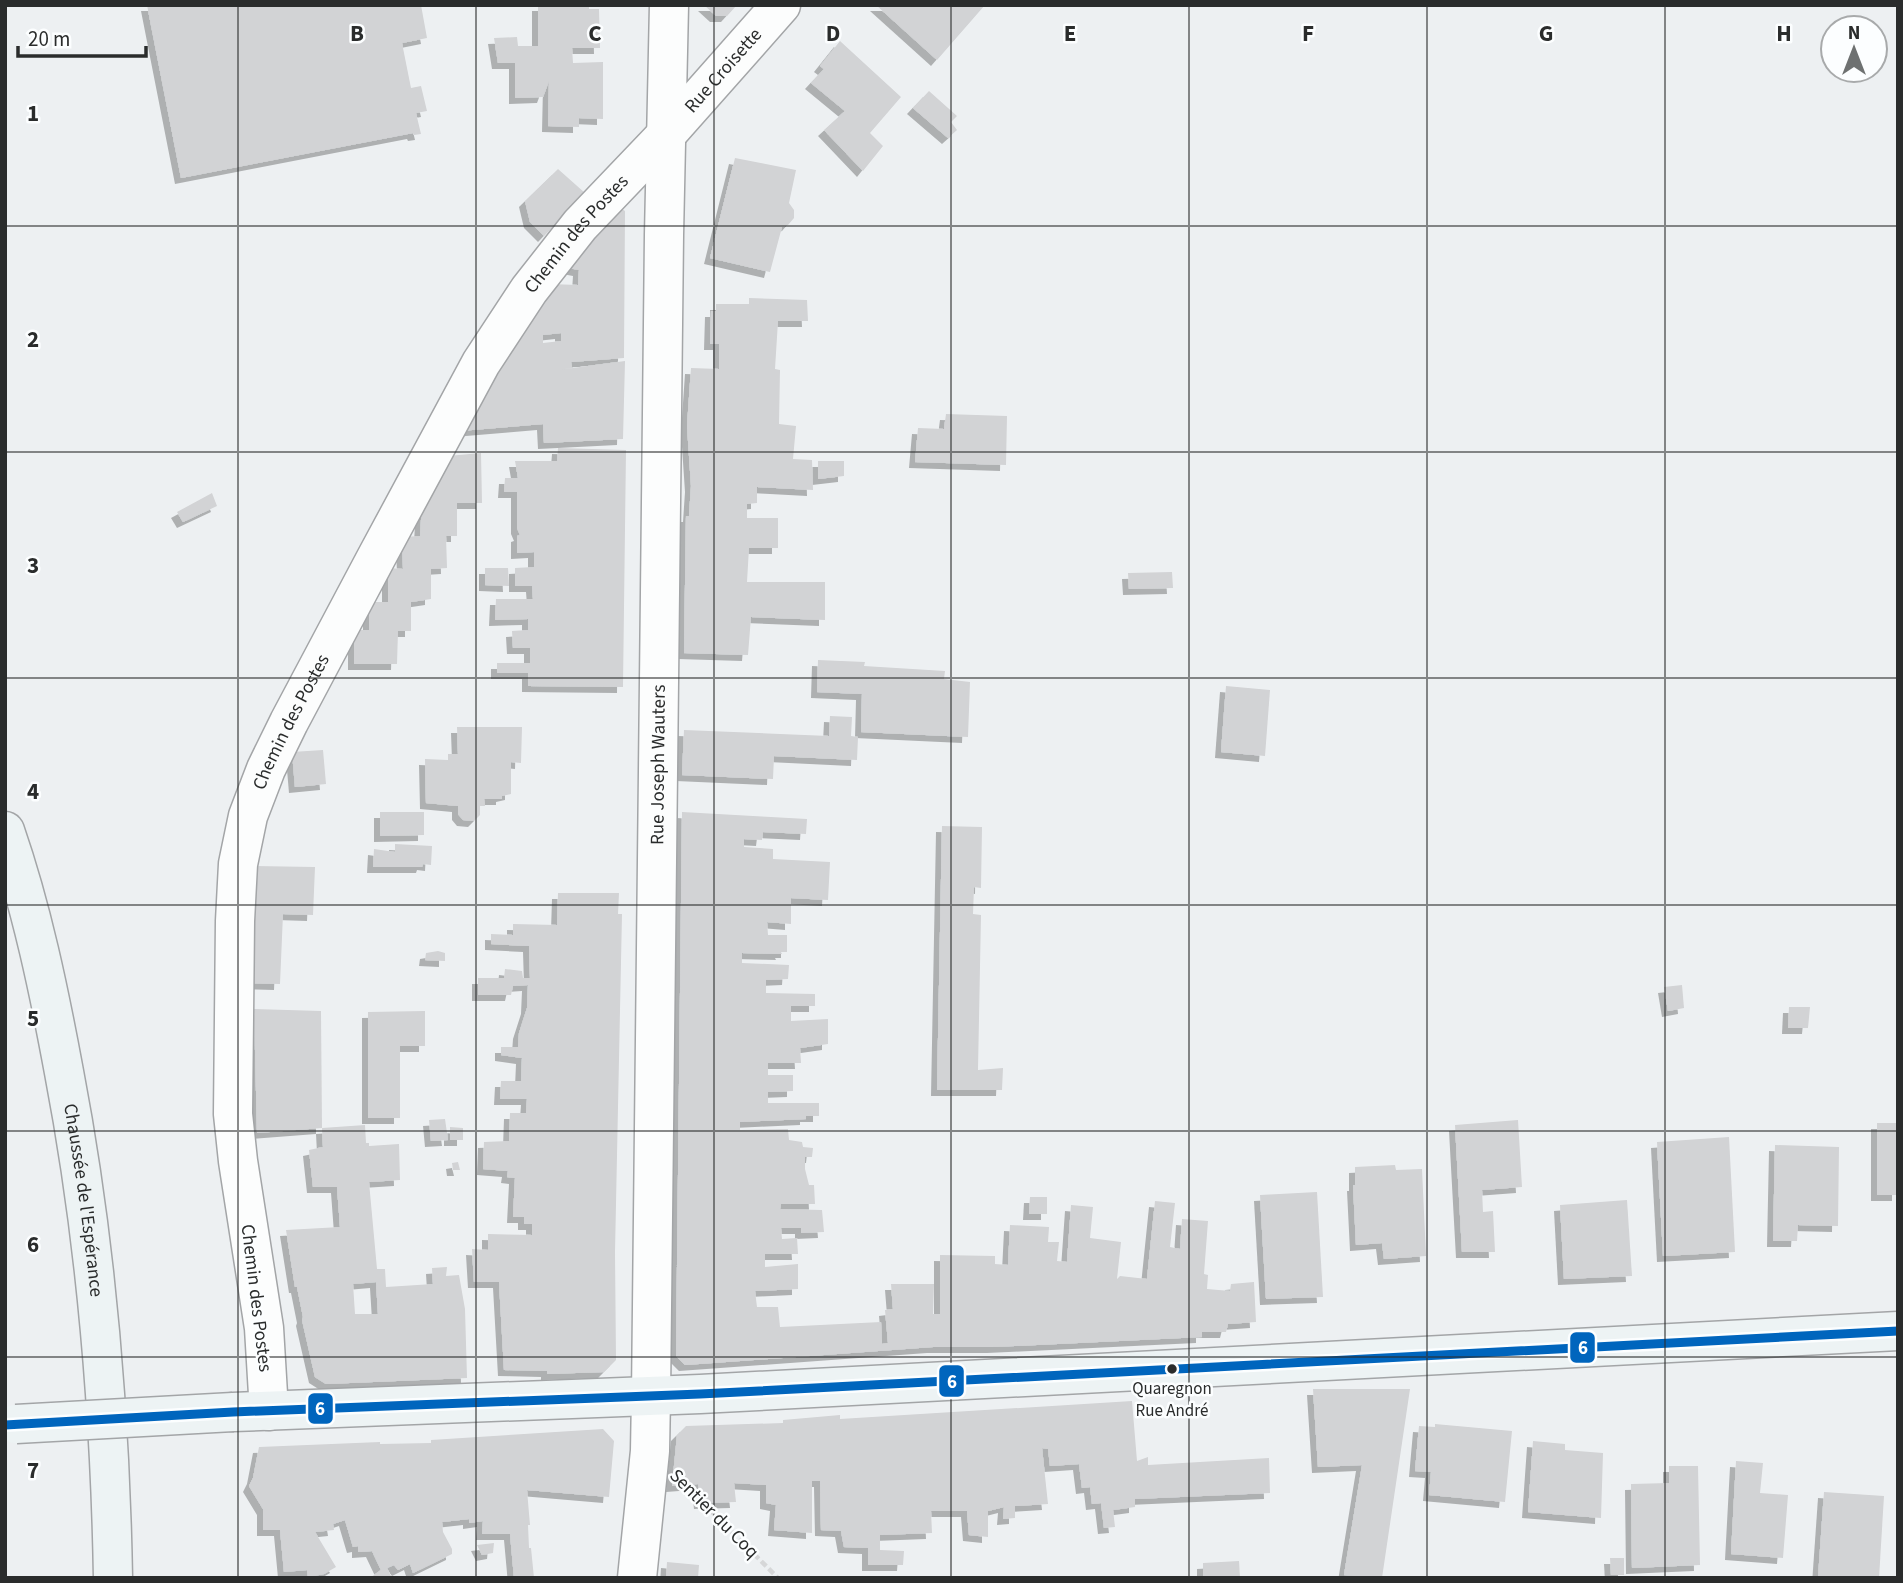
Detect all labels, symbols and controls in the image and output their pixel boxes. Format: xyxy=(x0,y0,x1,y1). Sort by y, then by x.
scale bar xyxy=(18,14,145,58)
north arrow xyxy=(1819,14,1889,84)
text: B xyxy=(350,17,364,50)
text: C xyxy=(588,17,602,50)
text: D xyxy=(826,17,840,50)
text: E xyxy=(1064,17,1076,50)
text: F xyxy=(1302,17,1314,50)
text: G xyxy=(1539,17,1553,50)
text: H xyxy=(1776,17,1792,50)
text: N xyxy=(1848,20,1860,47)
street label: Rue Croisette xyxy=(678,22,768,119)
text: 20 m xyxy=(28,24,70,54)
text: 1 xyxy=(27,97,39,130)
street label: Chemin des Postes xyxy=(518,169,635,299)
text: 2 xyxy=(27,323,39,356)
text: 3 xyxy=(27,549,39,582)
street label: Chemin des Postes xyxy=(246,649,336,794)
street label: Rue Joseph Wauters xyxy=(644,684,672,845)
text: 4 xyxy=(27,775,39,808)
text: 5 xyxy=(27,1002,39,1035)
street label: Chaussée de l'Espérance xyxy=(57,1101,110,1298)
street label: Chemin des Postes xyxy=(234,1223,278,1373)
text: 6 xyxy=(27,1228,39,1261)
line badge: 6 xyxy=(1569,1331,1596,1364)
text: 6 xyxy=(1578,1335,1588,1362)
marker: Quaregnon Rue André xyxy=(1165,1362,1179,1376)
line badge: 6 xyxy=(938,1364,965,1398)
text: 6 xyxy=(947,1369,957,1396)
place label: Quaregnon Rue André xyxy=(1132,1377,1212,1423)
line badge: 6 xyxy=(307,1392,334,1425)
text: 6 xyxy=(315,1396,325,1423)
text: 7 xyxy=(27,1454,39,1487)
street label: Sentier du Coq xyxy=(663,1463,765,1565)

